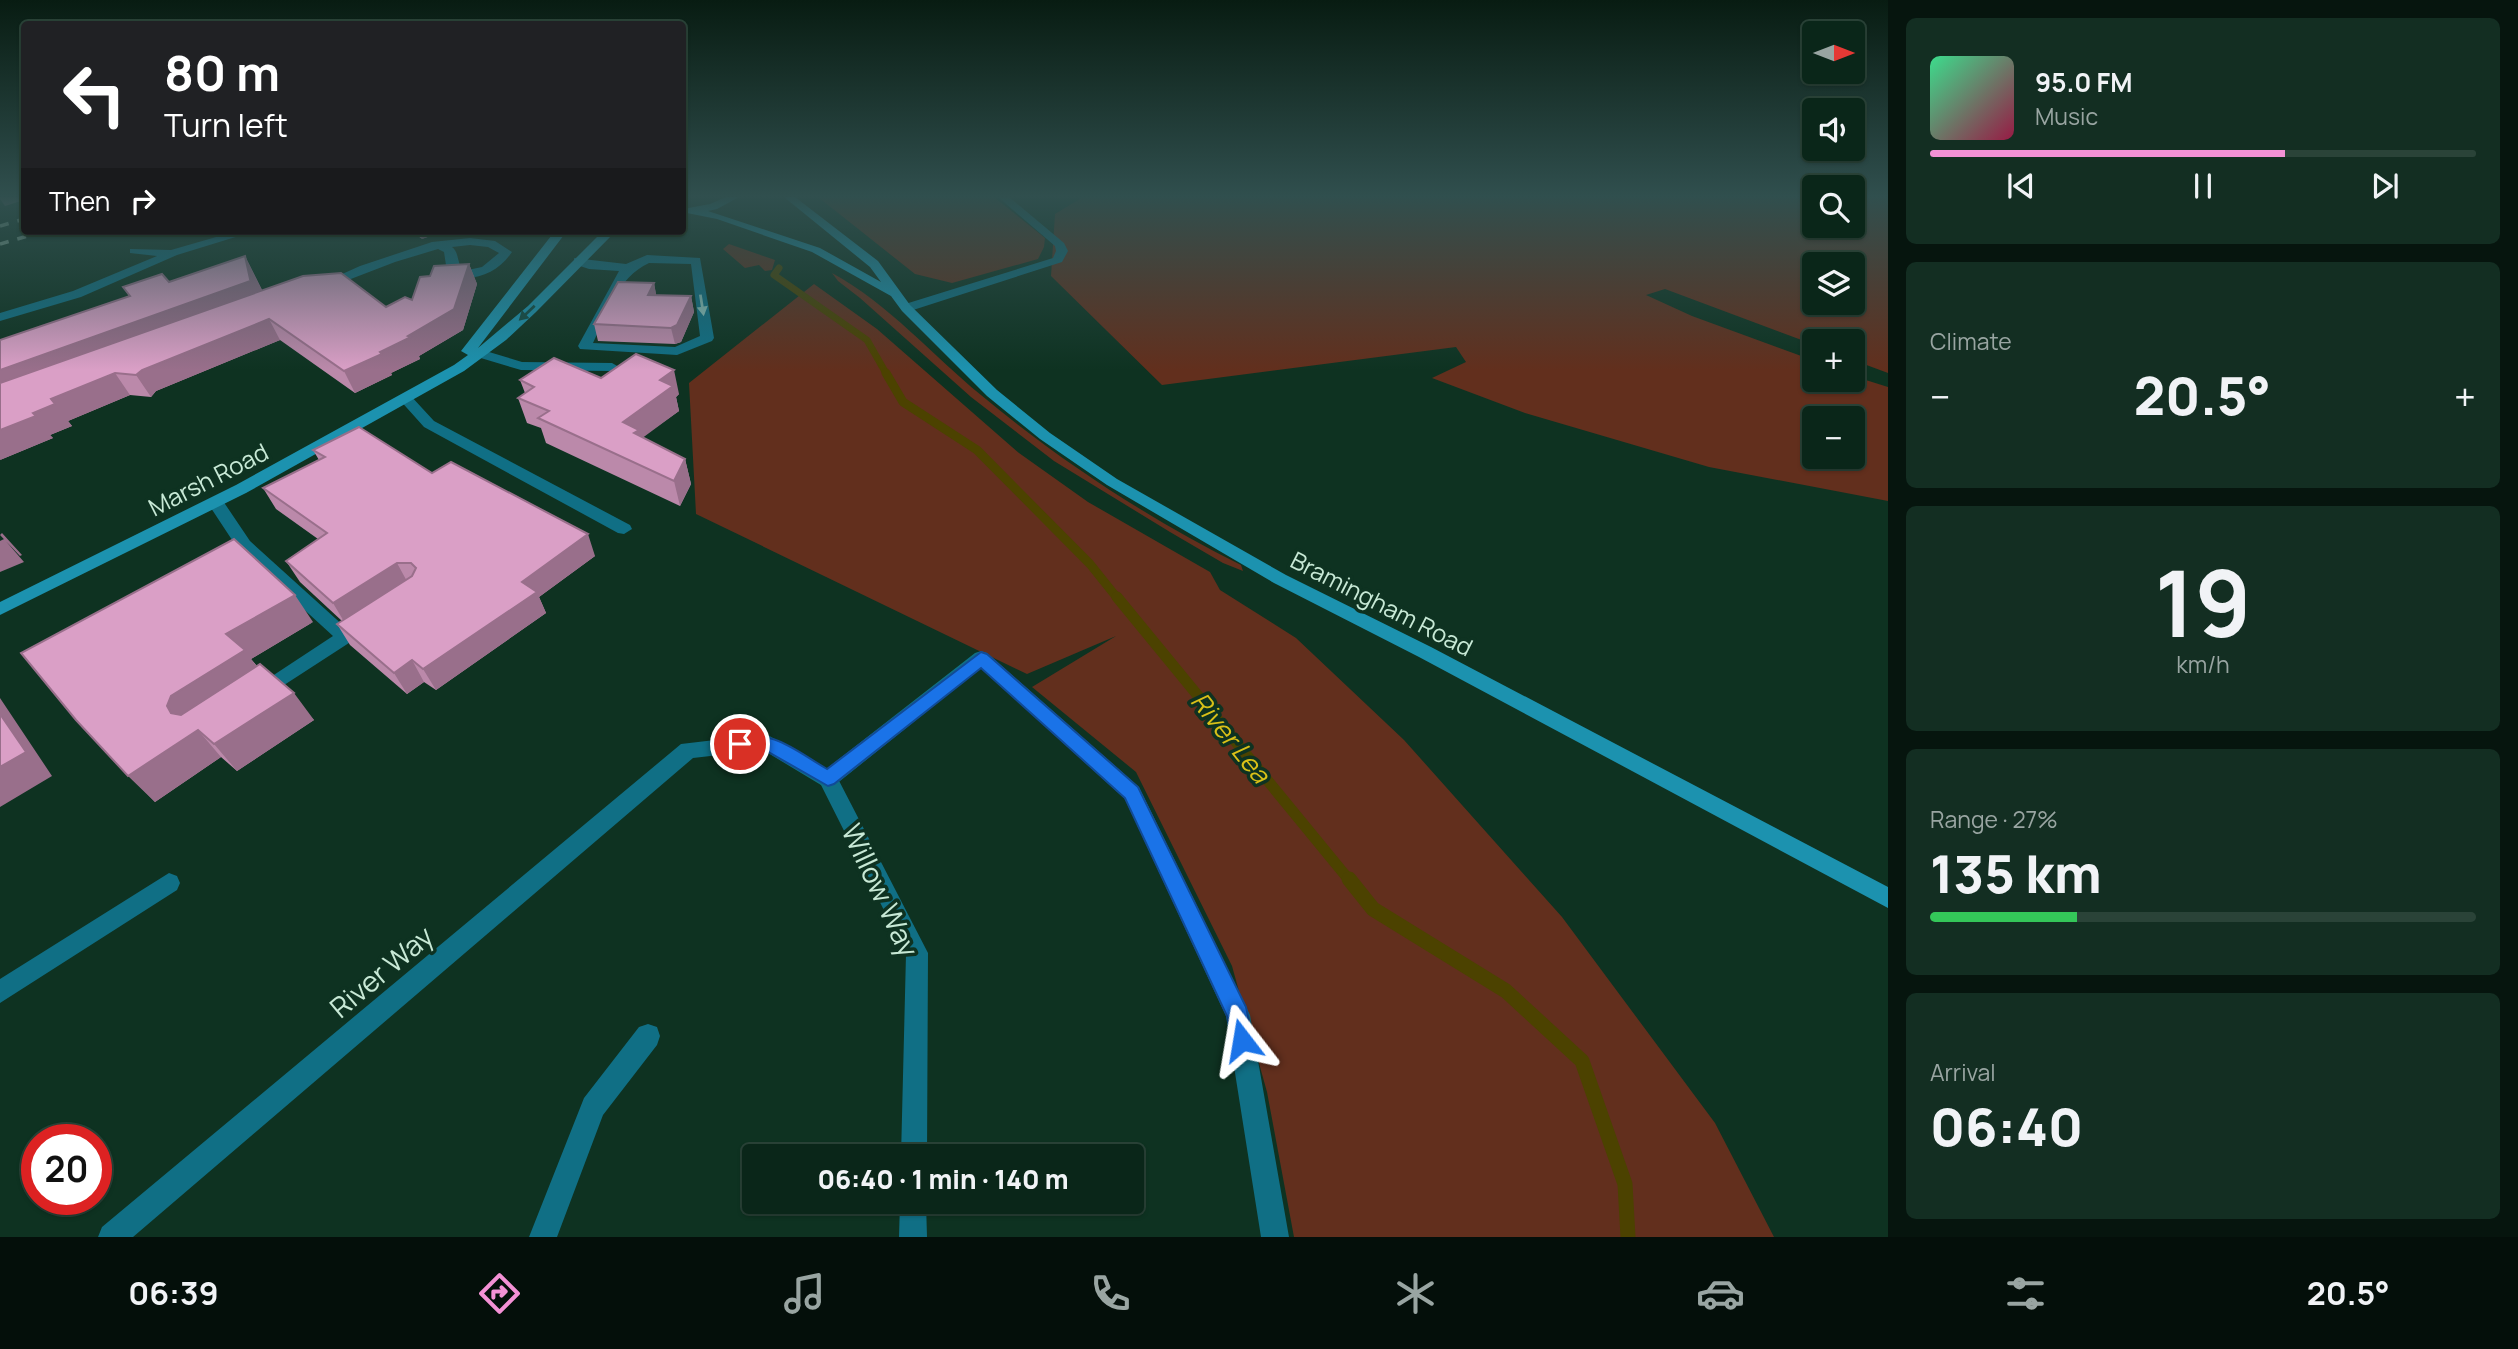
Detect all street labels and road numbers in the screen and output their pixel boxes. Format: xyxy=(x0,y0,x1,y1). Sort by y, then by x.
street label: Marsh Road xyxy=(142,435,274,523)
street label: Bramingham Road xyxy=(1285,543,1479,663)
street label: Willow Way xyxy=(834,817,928,963)
street label: River Way xyxy=(321,916,441,1026)

